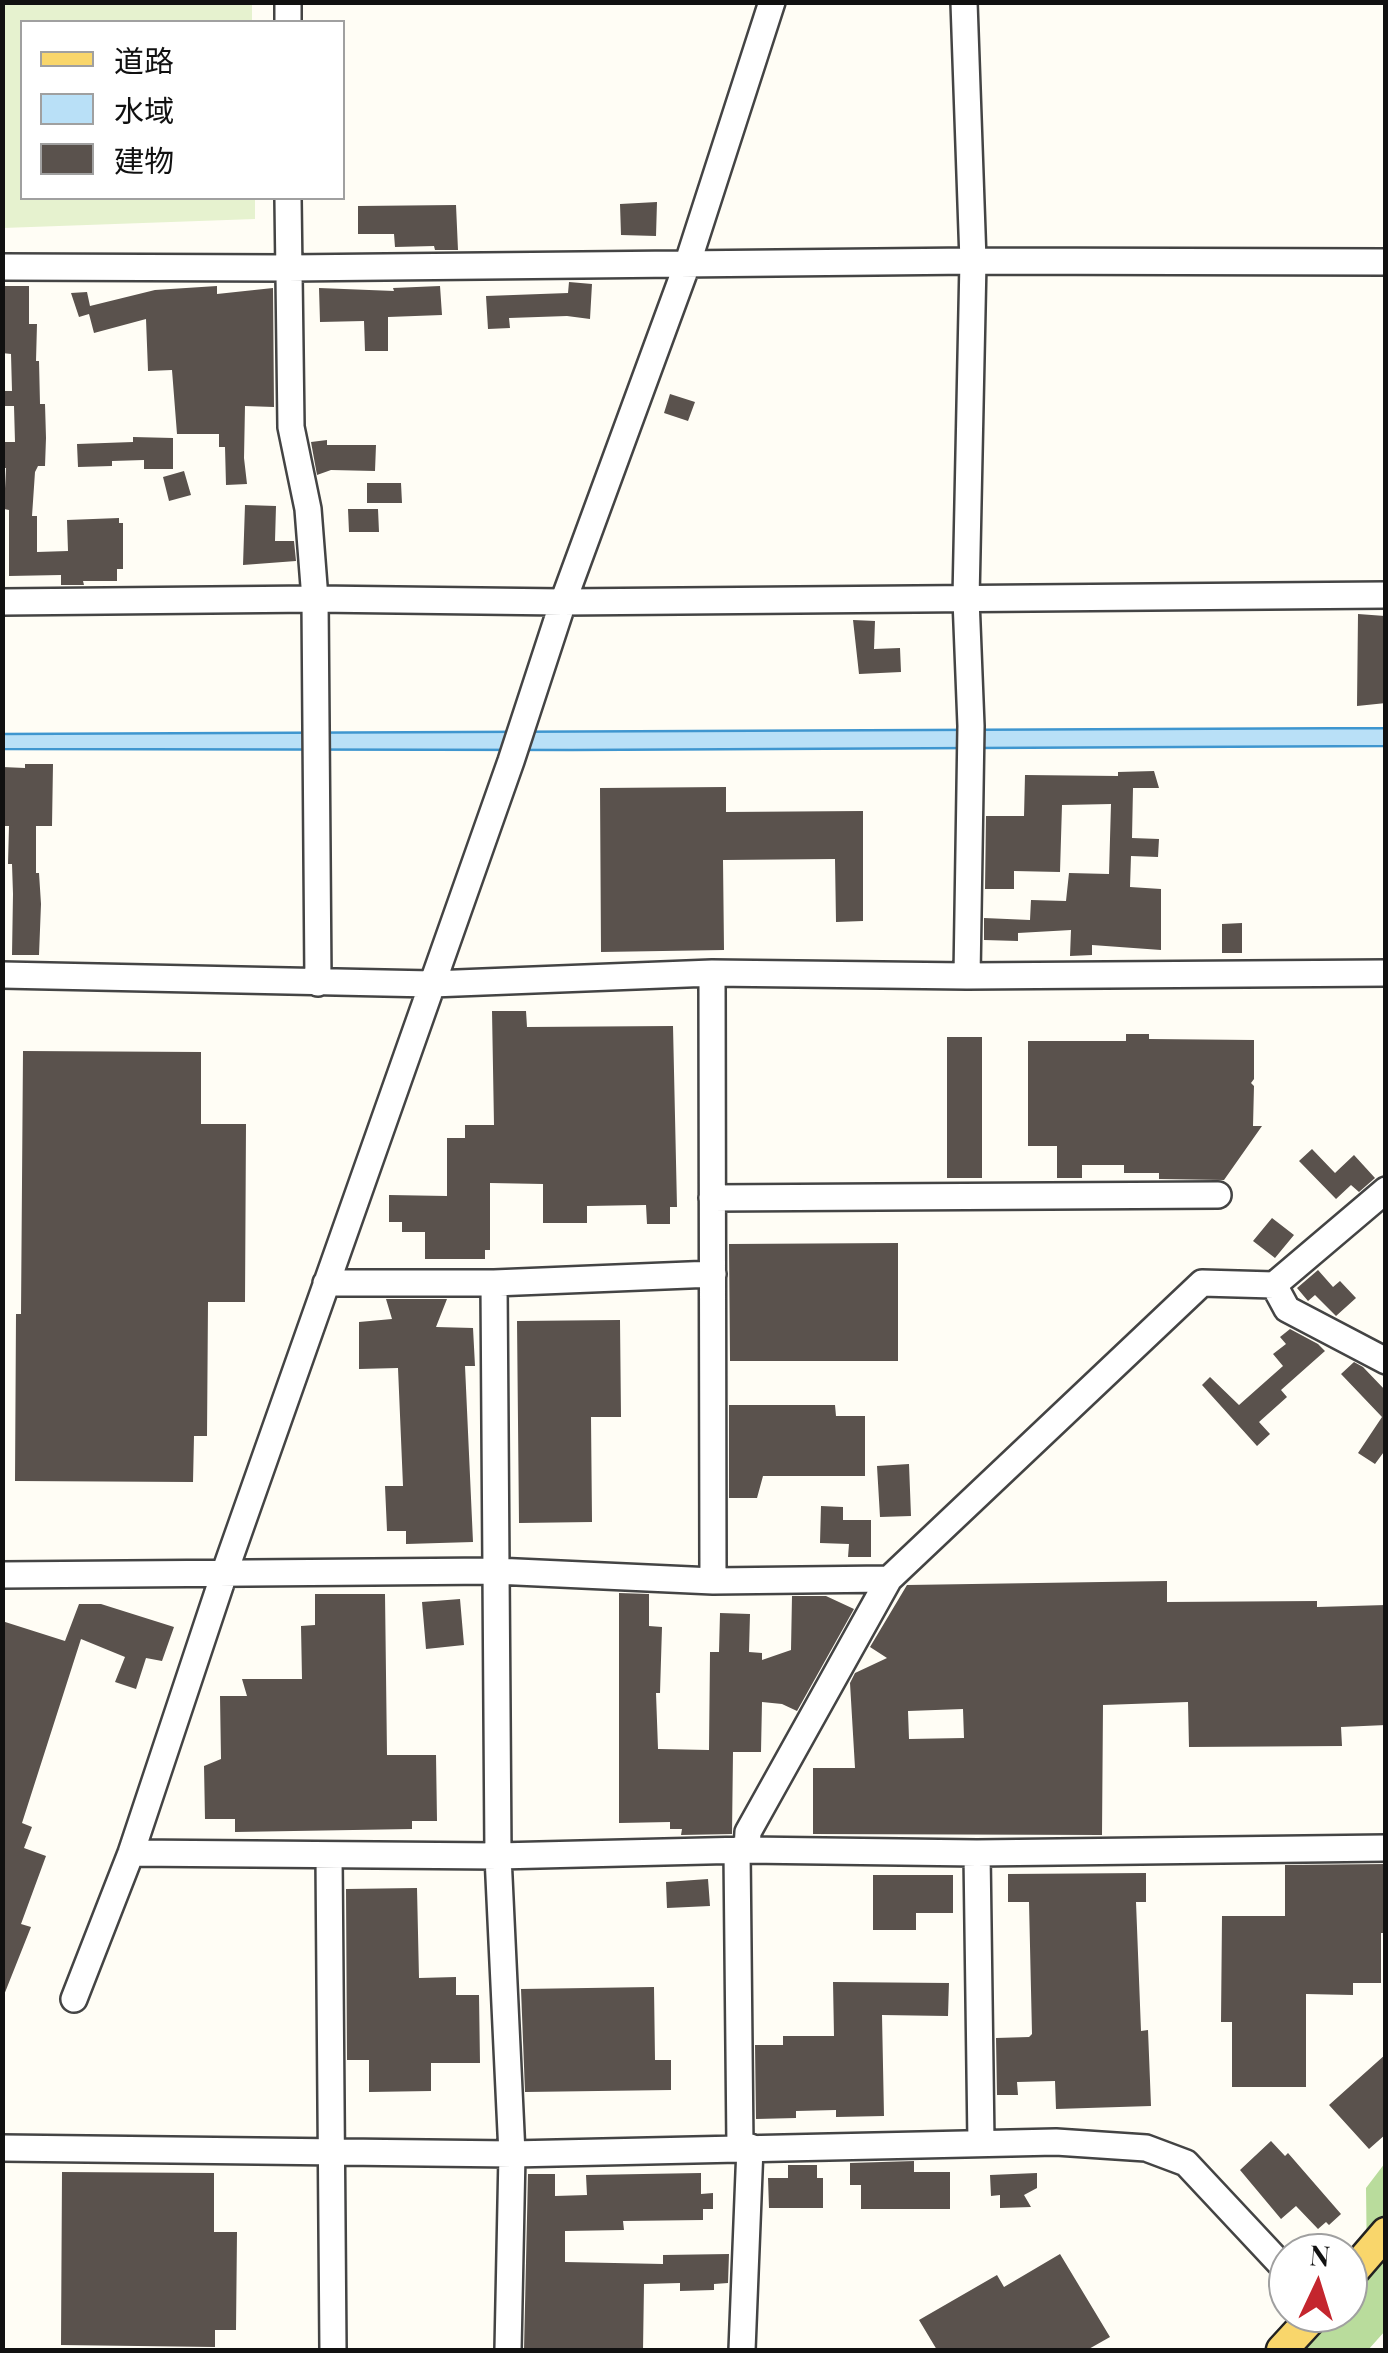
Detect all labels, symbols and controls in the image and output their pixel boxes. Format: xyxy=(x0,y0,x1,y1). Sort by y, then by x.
legend xyxy=(20,20,345,200)
text: 道路 xyxy=(114,40,174,80)
text: 水域 xyxy=(114,90,174,130)
text: 建物 xyxy=(114,140,174,180)
north arrow xyxy=(1268,2233,1368,2333)
text: N xyxy=(1309,2235,1331,2274)

